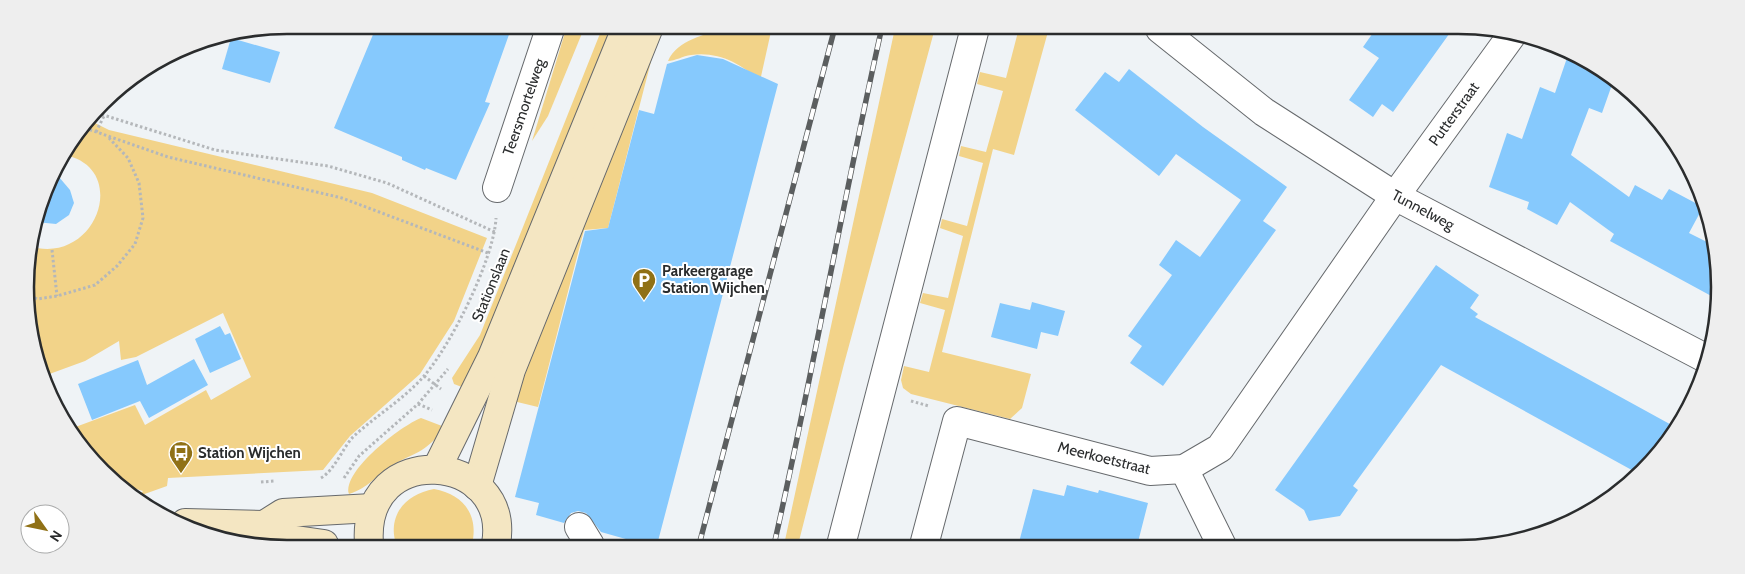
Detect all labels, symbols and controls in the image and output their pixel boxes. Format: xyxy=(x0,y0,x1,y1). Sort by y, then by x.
street label: Teersmortelweg xyxy=(499,56,549,158)
street label: Putterstraat xyxy=(1425,79,1483,149)
street label: Tunnelweg xyxy=(1389,186,1458,234)
street label: Stationslaan xyxy=(468,245,514,325)
place label: Parkeergarage Station Wijchen xyxy=(662,262,765,297)
parking icon: Parkeergarage Station Wijchen xyxy=(631,267,657,301)
street label: Meerkoetstraat xyxy=(1056,438,1152,478)
bus stop icon: Station Wijchen xyxy=(168,440,194,474)
place label: Station Wijchen xyxy=(198,444,301,462)
north arrow xyxy=(20,504,70,554)
text: N xyxy=(46,527,66,545)

